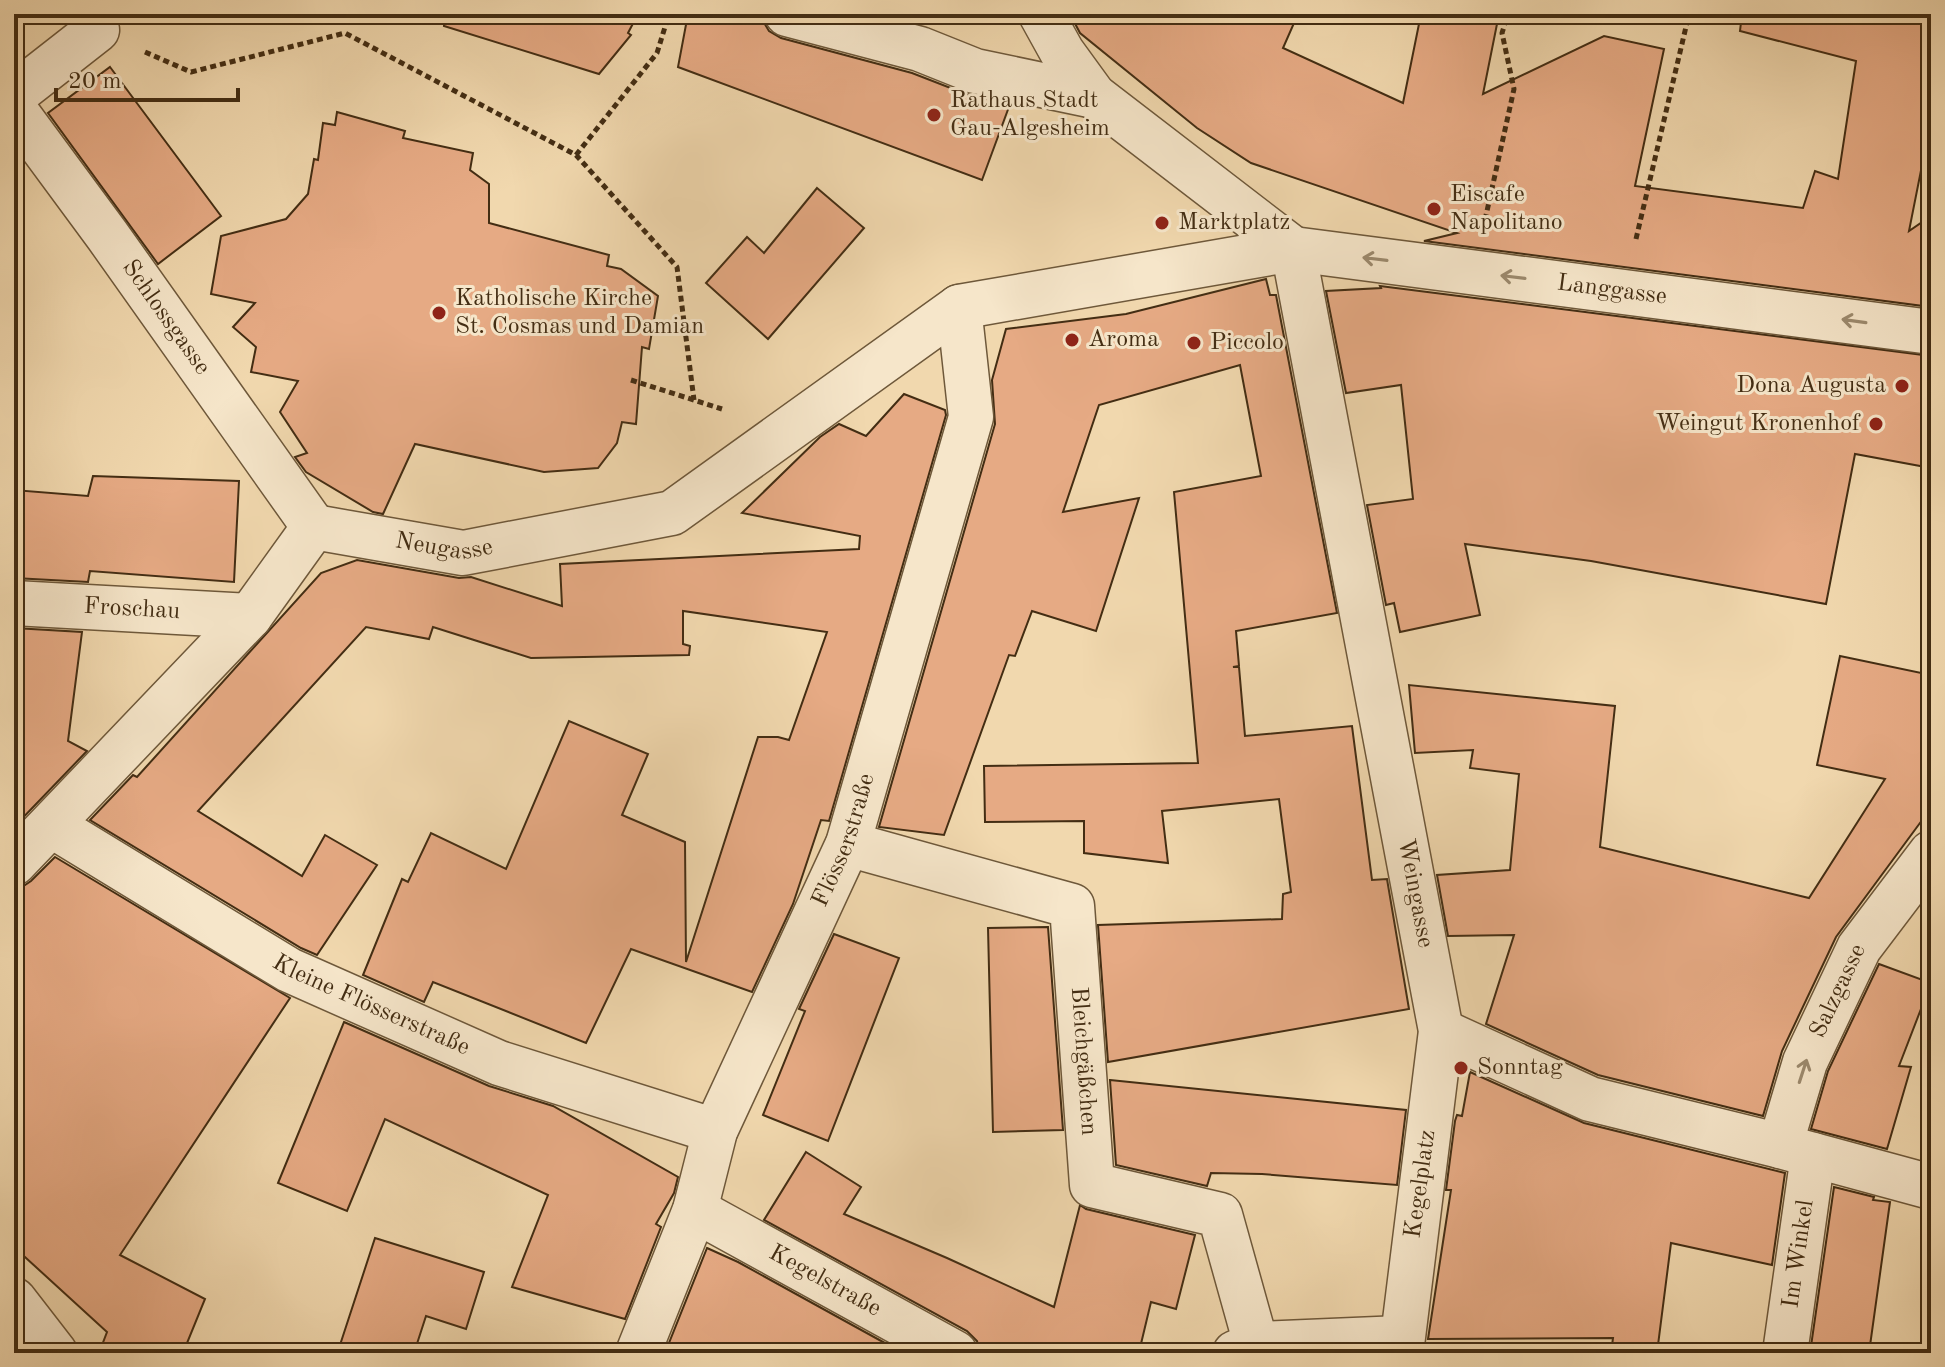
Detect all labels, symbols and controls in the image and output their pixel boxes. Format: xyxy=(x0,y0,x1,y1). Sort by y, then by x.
scale bar xyxy=(56,52,238,102)
text: 20 m xyxy=(68,70,122,94)
place label: Rathaus Stadt Gau-Algesheim xyxy=(950,89,1110,141)
marker: Rathaus Stadt Gau-Algesheim xyxy=(925,106,943,124)
place label: Eiscafe Napolitano xyxy=(1450,183,1563,235)
marker: Eiscafe Napolitano xyxy=(1425,200,1443,218)
place label: Marktplatz xyxy=(1178,211,1290,235)
marker: Marktplatz xyxy=(1153,214,1171,232)
one-way arrow xyxy=(1362,252,1389,267)
street label: Schlossgasse xyxy=(117,256,214,379)
one-way arrow xyxy=(1500,269,1527,284)
street label: Langgasse xyxy=(1556,271,1668,310)
place label: Katholische Kirche St. Cosmas und Damian xyxy=(455,287,704,339)
marker: Katholische Kirche St. Cosmas und Damian xyxy=(430,304,448,322)
one-way arrow xyxy=(1842,313,1867,328)
place label: Aroma xyxy=(1088,328,1159,352)
marker: Aroma xyxy=(1063,331,1081,349)
place label: Piccolo xyxy=(1210,331,1284,355)
marker: Piccolo xyxy=(1185,334,1203,352)
place label: Dona Augusta xyxy=(1736,374,1886,398)
marker: Dona Augusta xyxy=(1893,377,1911,395)
place label: Weingut Kronenhof xyxy=(1656,412,1861,436)
marker: Weingut Kronenhof xyxy=(1867,415,1885,433)
street label: Neugasse xyxy=(393,529,495,565)
street label: Froschau xyxy=(83,595,181,624)
street label: Flösserstraße xyxy=(809,771,880,911)
street label: Weingasse xyxy=(1393,837,1437,950)
street label: Salzgasse xyxy=(1806,941,1871,1042)
street label: Kleine Flösserstraße xyxy=(268,951,473,1060)
street label: Bleichgäßchen xyxy=(1066,986,1100,1136)
place label: Sonntag xyxy=(1477,1056,1563,1080)
marker: Sonntag xyxy=(1452,1059,1470,1077)
one-way arrow xyxy=(1797,1059,1811,1084)
street label: Kegelplatz xyxy=(1402,1128,1440,1240)
street label: Im Winkel xyxy=(1779,1198,1819,1310)
street label: Kegelstraße xyxy=(765,1241,885,1322)

